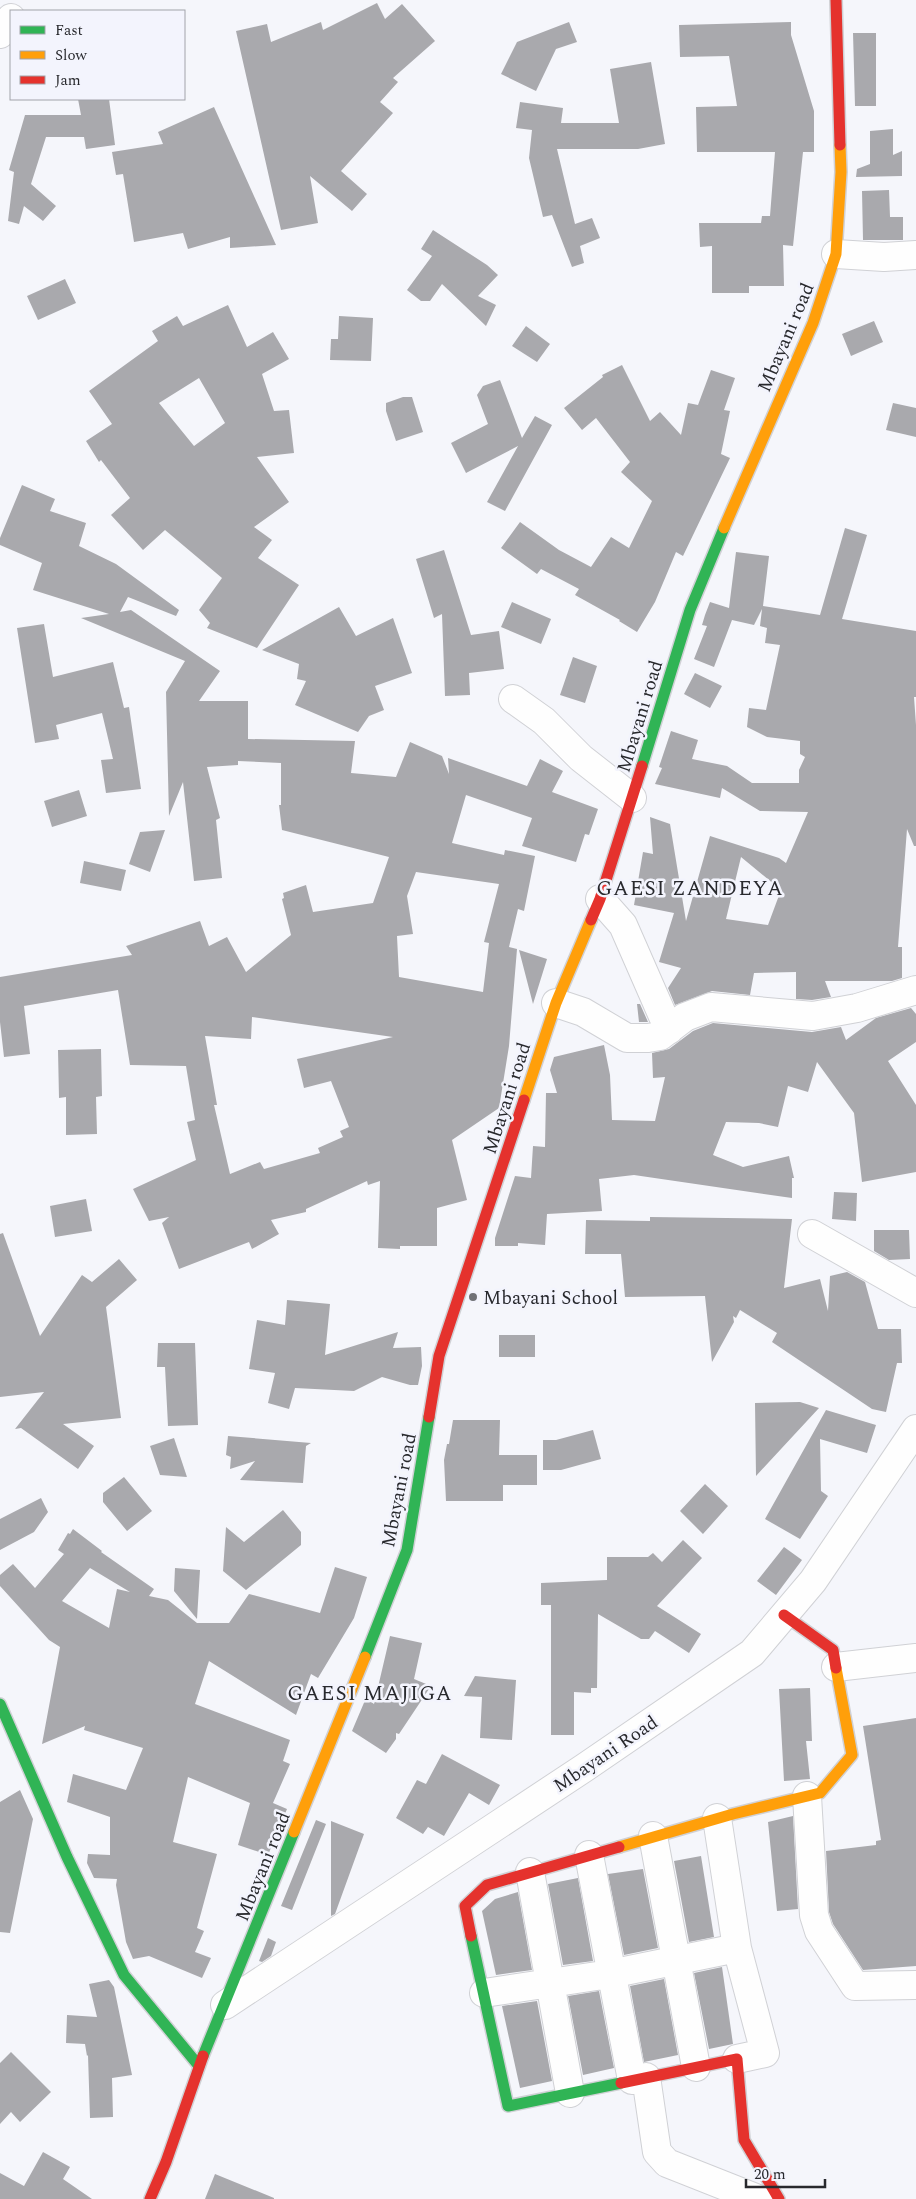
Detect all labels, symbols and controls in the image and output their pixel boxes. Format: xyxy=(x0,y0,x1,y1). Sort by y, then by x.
legend xyxy=(10,10,185,100)
text: Fast xyxy=(55,19,83,42)
text: Slow xyxy=(55,44,87,67)
text: Jam xyxy=(55,69,81,92)
street label: Mbayani road xyxy=(750,279,822,397)
street label: Mbayani road xyxy=(610,657,671,776)
district label: GAESI ZANDEYA xyxy=(596,873,784,905)
street label: Mbayani road xyxy=(476,1039,539,1158)
place label: Mbayani School xyxy=(483,1284,618,1313)
marker: Mbayani School xyxy=(467,1291,479,1303)
street label: Mbayani road xyxy=(374,1431,425,1550)
district label: GAESI MAJIGA xyxy=(287,1678,453,1710)
street label: Mbayani Road xyxy=(548,1708,664,1800)
street label: Mbayani road xyxy=(228,1807,299,1926)
scale bar xyxy=(746,2156,825,2188)
text: 20 m xyxy=(754,2163,786,2186)

